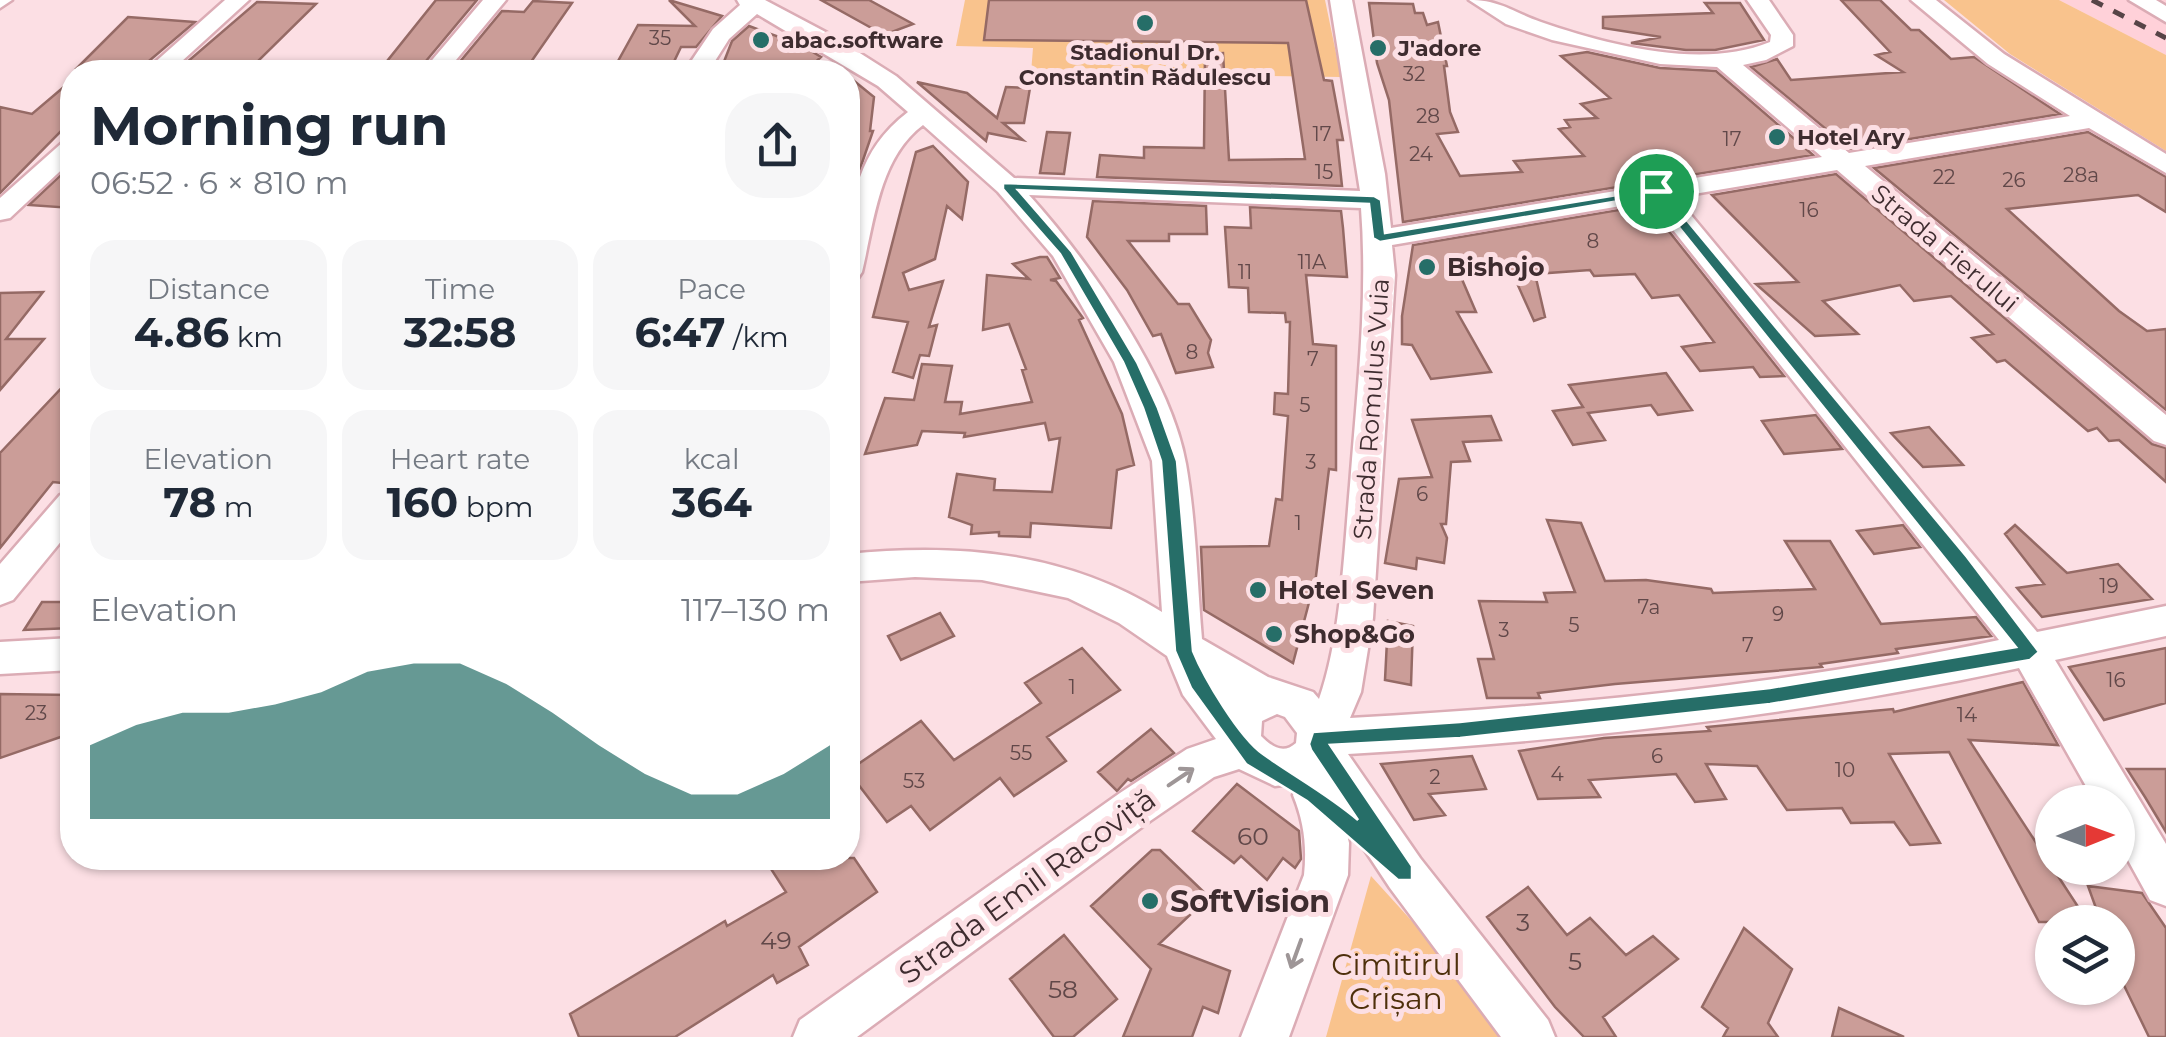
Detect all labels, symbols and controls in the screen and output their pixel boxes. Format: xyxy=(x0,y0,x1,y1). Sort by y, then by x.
marker: Stadionul Dr. Constantin Rădulescu xyxy=(1134,12,1156,34)
house number: 35 xyxy=(649,26,671,50)
place label: abac.software xyxy=(781,27,943,54)
marker: abac.software xyxy=(750,29,772,51)
place label: J'adore xyxy=(1397,35,1482,62)
marker: J'adore xyxy=(1367,37,1389,59)
place label: Stadionul Dr. Constantin Rădulescu xyxy=(1019,39,1271,91)
house number: 32 xyxy=(1403,62,1425,86)
text: Morning run xyxy=(90,92,448,159)
button: share xyxy=(725,93,830,198)
house number: 28 xyxy=(1416,104,1440,128)
house number: 17 xyxy=(1313,122,1332,146)
place label: Hotel Ary xyxy=(1797,124,1905,151)
marker: Hotel Ary xyxy=(1766,126,1788,148)
house number: 17 xyxy=(1723,127,1742,151)
house number: 24 xyxy=(1409,142,1433,166)
pin xyxy=(1614,149,1699,234)
house number: 15 xyxy=(1315,160,1333,184)
text: 06:52 · 6 × 810 m xyxy=(90,163,349,202)
house number: 28a xyxy=(2063,163,2099,187)
icon: arrive xyxy=(1629,164,1684,219)
house number: 22 xyxy=(1933,165,1955,189)
house number: 26 xyxy=(2002,168,2026,192)
street label: Strada Fierului xyxy=(1866,178,2024,318)
house number: 16 xyxy=(1799,198,1819,222)
house number: 8 xyxy=(1587,229,1599,253)
house number: 11A xyxy=(1298,250,1327,274)
place label: Bishojo xyxy=(1447,252,1545,282)
marker: Bishojo xyxy=(1416,256,1438,278)
house number: 11 xyxy=(1238,260,1252,284)
text: Distance xyxy=(147,272,270,306)
text: Time xyxy=(425,272,495,306)
text: Pace xyxy=(677,272,746,306)
street label: Strada Romulus Vuia xyxy=(1347,277,1395,541)
text: 4.86 xyxy=(134,306,229,358)
text: 32:58 xyxy=(403,306,517,358)
text: 6:47 xyxy=(635,306,726,358)
text: km xyxy=(229,320,283,354)
text: /km xyxy=(726,320,789,354)
house number: 8 xyxy=(1186,340,1198,364)
house number: 7 xyxy=(1307,347,1319,371)
house number: 5 xyxy=(1299,393,1311,417)
text: Elevation xyxy=(144,442,273,476)
text: Heart rate xyxy=(390,442,530,476)
text: kcal xyxy=(684,442,740,476)
house number: 3 xyxy=(1305,450,1317,474)
text: 78 xyxy=(163,476,216,528)
text: 160 xyxy=(387,476,458,528)
text: 364 xyxy=(671,476,752,528)
house number: 6 xyxy=(1416,482,1428,506)
text: m xyxy=(216,490,253,524)
text: bpm xyxy=(458,490,533,524)
house number: 1 xyxy=(1294,511,1302,535)
house number: 19 xyxy=(2099,574,2119,598)
place label: Hotel Seven xyxy=(1278,575,1435,605)
marker: Hotel Seven xyxy=(1247,579,1269,601)
text: Elevation xyxy=(90,590,238,629)
text: 117–130 m xyxy=(681,590,830,629)
house number: 7a xyxy=(1638,595,1660,619)
house number: 9 xyxy=(1772,602,1784,626)
house number: 5 xyxy=(1568,613,1580,637)
house number: 3 xyxy=(1498,618,1510,642)
place label: Shop&Go xyxy=(1294,619,1415,649)
marker: Shop&Go xyxy=(1263,623,1285,645)
house number: 7 xyxy=(1742,633,1754,657)
house number: 16 xyxy=(2106,668,2126,692)
house number: 1 xyxy=(1068,675,1076,699)
house number: 23 xyxy=(25,701,47,725)
house number: 14 xyxy=(1957,703,1977,727)
house number: 55 xyxy=(1010,741,1032,765)
house number: 6 xyxy=(1651,744,1663,768)
house number: 10 xyxy=(1835,758,1855,782)
house number: 4 xyxy=(1550,762,1564,786)
house number: 2 xyxy=(1429,765,1441,789)
one-way arrow xyxy=(1166,766,1195,787)
house number: 53 xyxy=(903,769,925,793)
street label: Strada Emil Racoviță xyxy=(891,780,1163,992)
north arrow xyxy=(2035,785,2135,885)
map controls xyxy=(2035,785,2135,1005)
house number: 60 xyxy=(1237,821,1269,851)
place label: SoftVision xyxy=(1170,883,1330,920)
marker: SoftVision xyxy=(1139,890,1161,912)
button: layers xyxy=(2035,905,2135,1005)
house number: 3 xyxy=(1516,907,1530,937)
house number: 49 xyxy=(760,925,792,955)
one-way arrow xyxy=(1286,938,1304,969)
park label: Cimitirul Crișan xyxy=(1331,946,1461,1017)
house number: 5 xyxy=(1568,946,1582,976)
house number: 58 xyxy=(1048,974,1078,1004)

